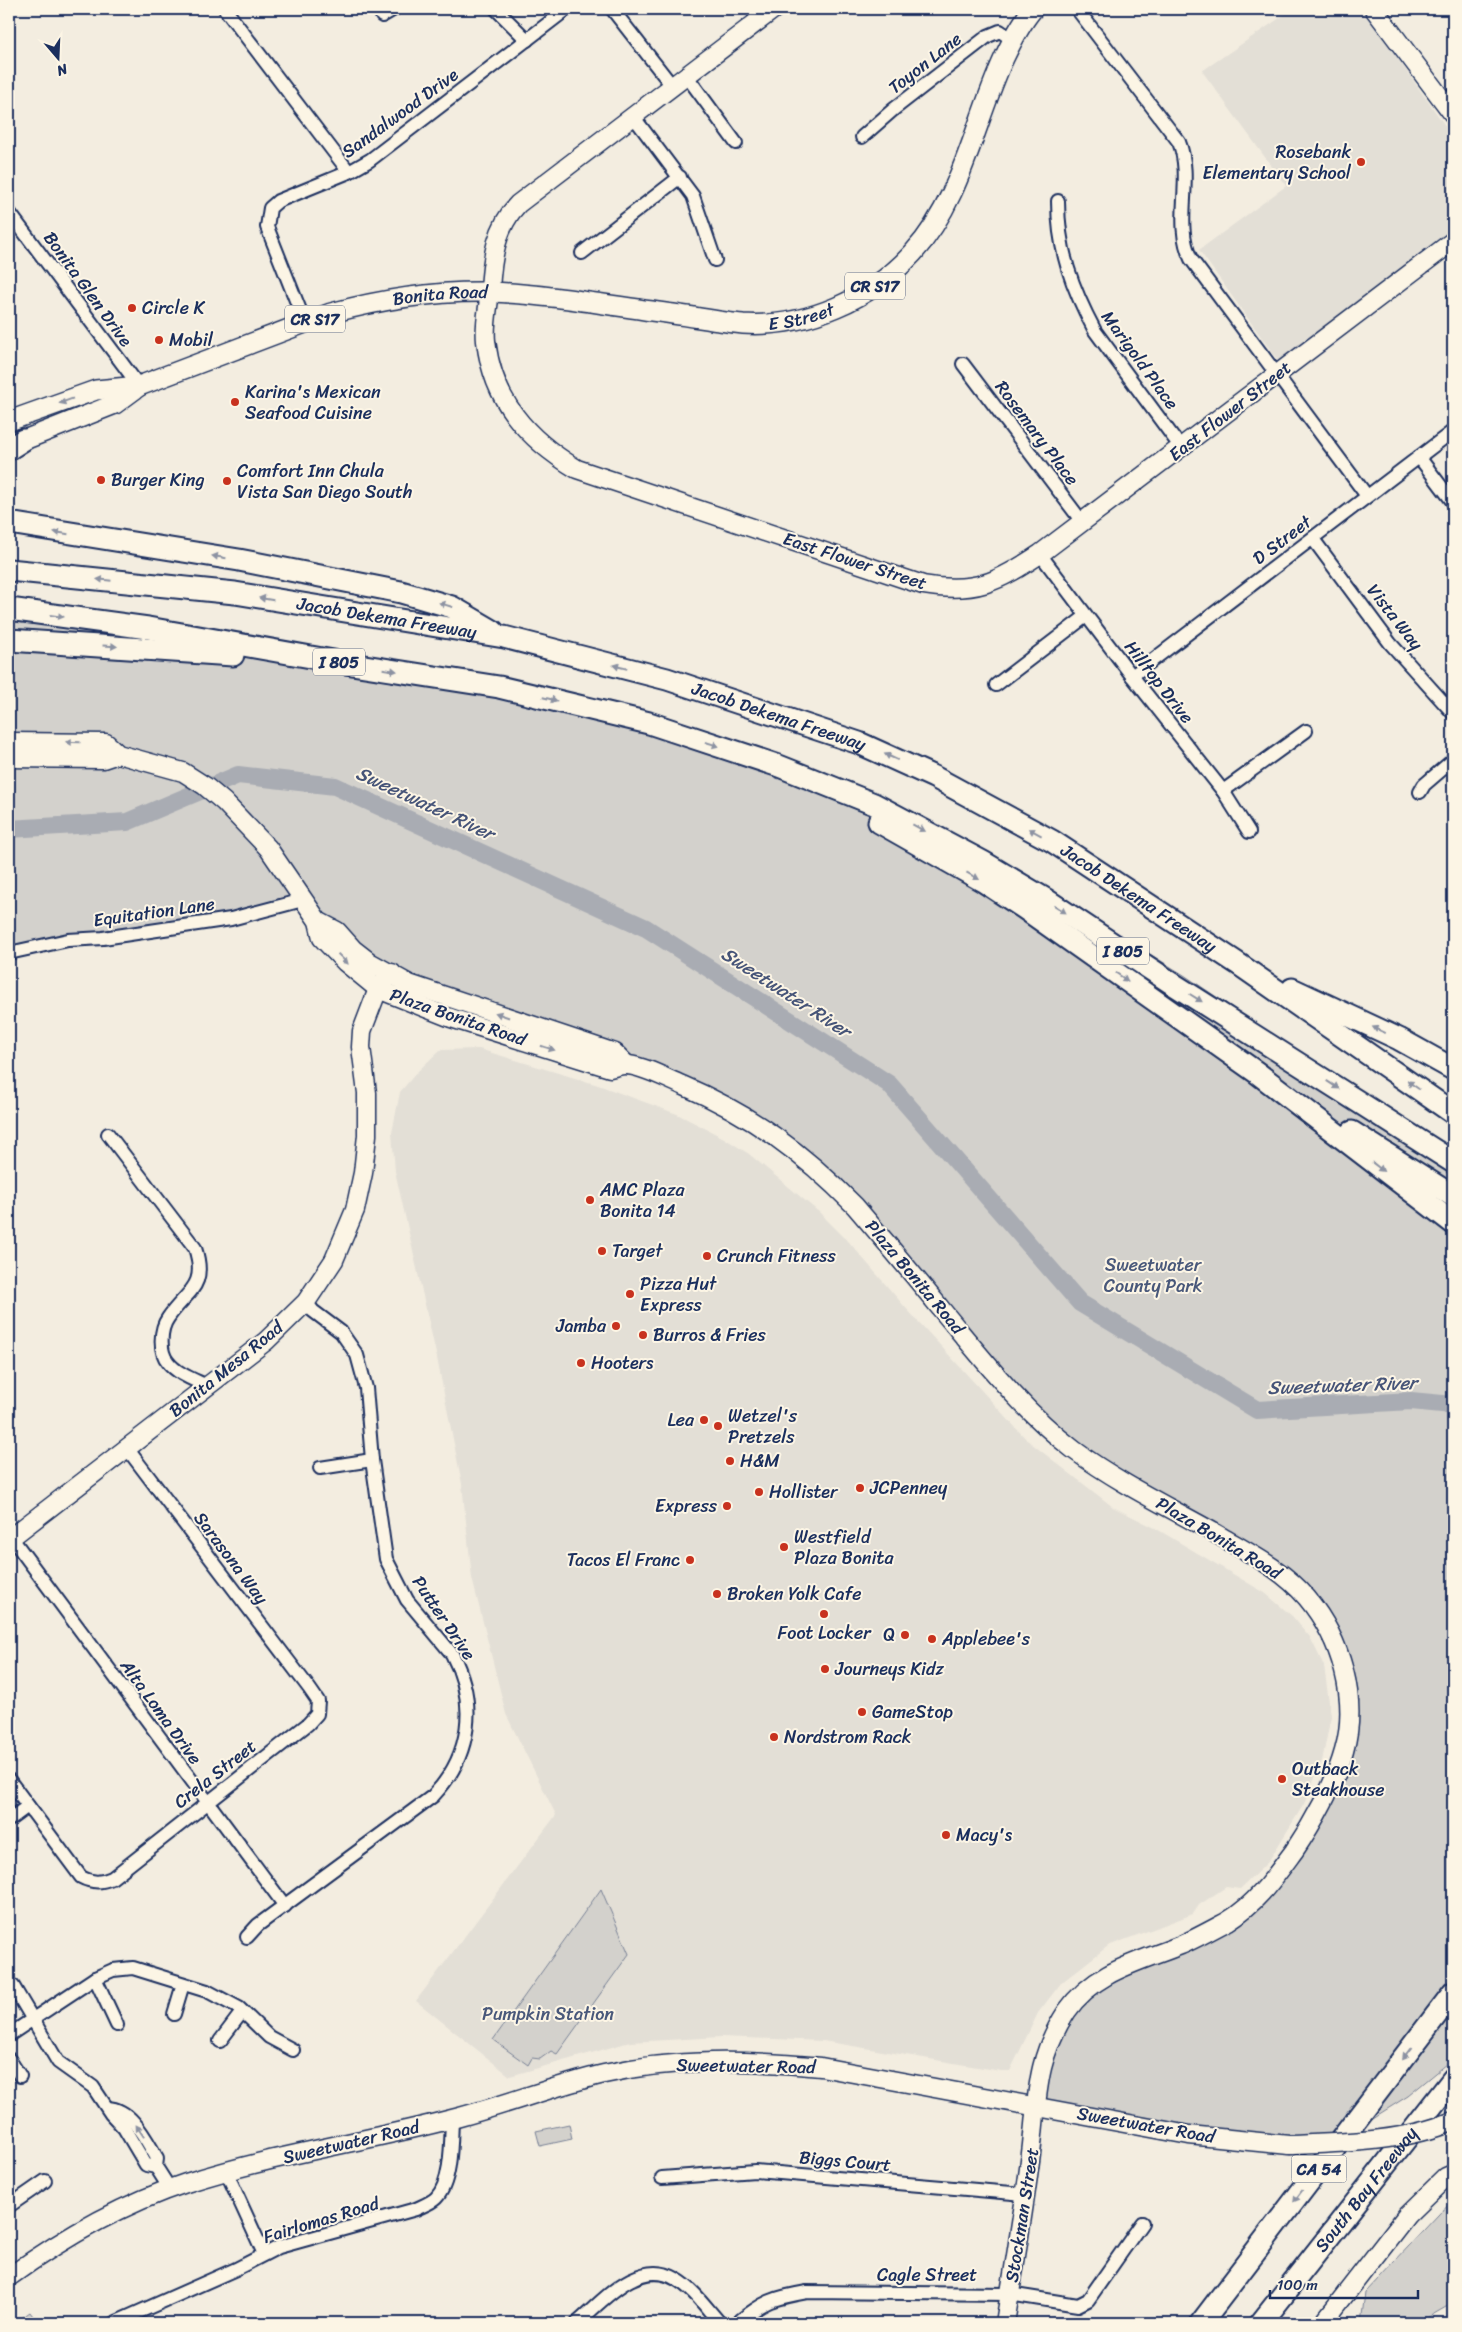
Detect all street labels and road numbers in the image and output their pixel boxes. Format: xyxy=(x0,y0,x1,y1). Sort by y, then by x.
street label: Toyon Lane xyxy=(881,24,969,102)
street label: Sandalwood Drive xyxy=(335,59,466,167)
street label: Bonita Glen Drive xyxy=(35,224,141,354)
road number: CR S17 xyxy=(845,272,905,300)
street label: Bonita Road xyxy=(390,276,489,315)
street label: E Street xyxy=(767,293,840,340)
street label: Marigold Place xyxy=(1093,303,1187,417)
road number: CR S17 xyxy=(285,306,345,332)
street label: East Flower Street xyxy=(1161,352,1299,470)
street label: Rosemary Place xyxy=(987,373,1087,493)
street label: D Street xyxy=(1245,506,1319,573)
street label: East Flower Street xyxy=(779,523,931,599)
street label: Vista Way xyxy=(1358,576,1432,658)
street label: Jacob Dekema Freeway xyxy=(294,587,480,648)
street label: Hilltop Drive xyxy=(1116,633,1202,731)
road number: I 805 xyxy=(313,649,365,676)
street label: Jacob Dekema Freeway xyxy=(687,672,872,761)
street label: Jacob Dekema Freeway xyxy=(1053,834,1224,962)
street label: Equitation Lane xyxy=(91,888,217,936)
road number: I 805 xyxy=(1097,938,1149,964)
street label: Plaza Bonita Road xyxy=(385,979,532,1056)
street label: Plaza Bonita Road xyxy=(857,1212,974,1343)
street label: Bonita Mesa Road xyxy=(161,1312,292,1426)
street label: Plaza Bonita Road xyxy=(1150,1488,1290,1589)
street label: Sarasona Way xyxy=(185,1505,277,1612)
street label: Putter Drive xyxy=(403,1569,485,1667)
street label: Alta Loma Drive xyxy=(111,1652,210,1772)
street label: Crela Street xyxy=(166,1731,264,1817)
street label: Sweetwater Road xyxy=(676,2049,817,2083)
street label: Sweetwater Road xyxy=(1075,2097,1219,2153)
street label: Sweetwater Road xyxy=(280,2110,424,2173)
street label: South Bay Freeway xyxy=(1306,2119,1427,2259)
street label: Biggs Court xyxy=(798,2141,892,2181)
street label: Stockman Street xyxy=(996,2145,1048,2285)
road number: CA 54 xyxy=(1292,2156,1346,2182)
street label: Fairlomas Road xyxy=(259,2187,384,2253)
street label: Cagle Street xyxy=(877,2259,977,2291)

